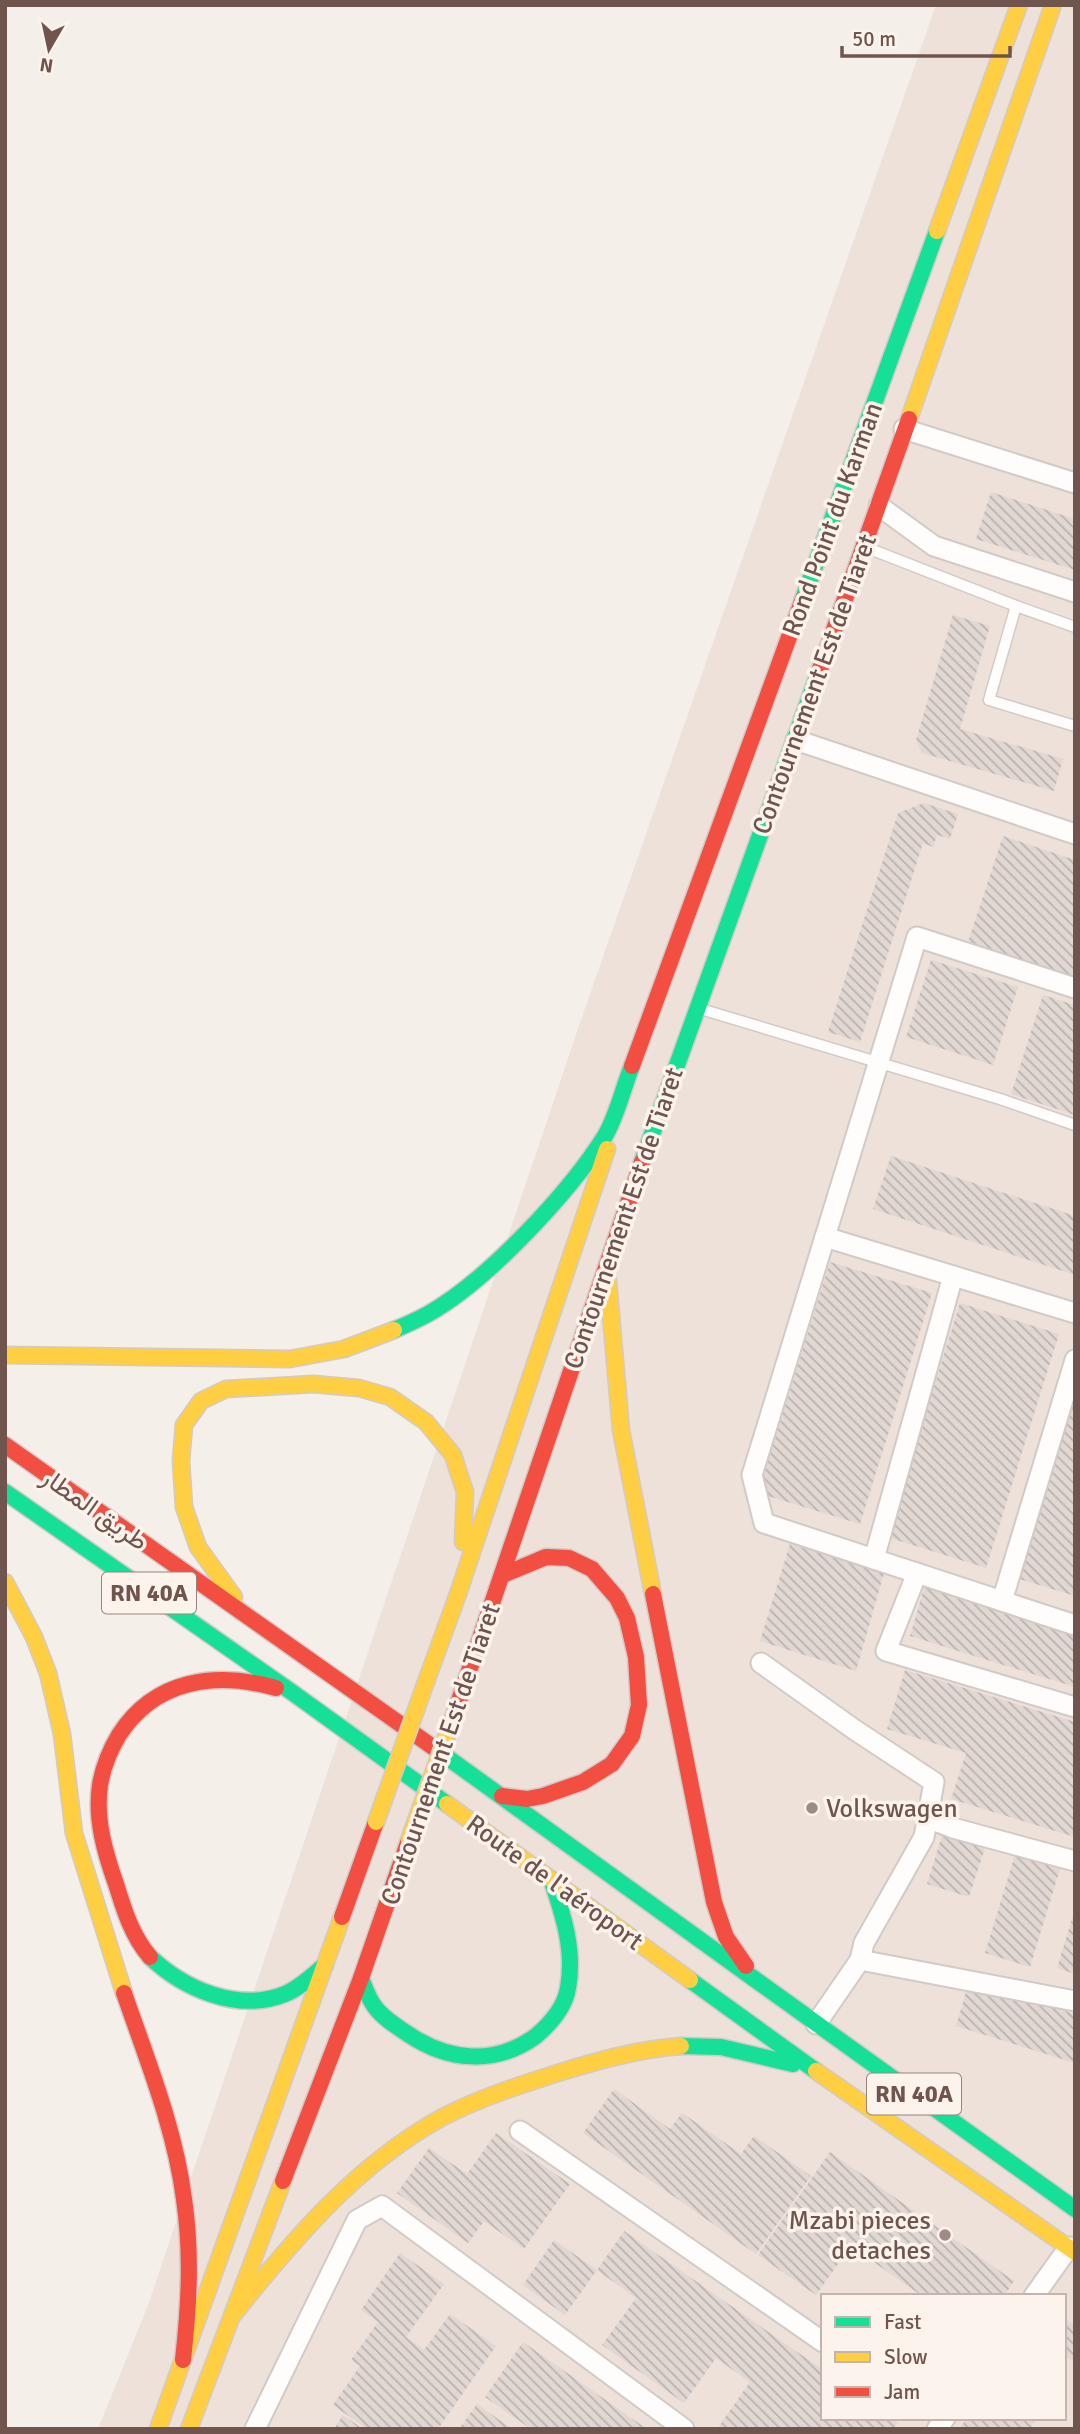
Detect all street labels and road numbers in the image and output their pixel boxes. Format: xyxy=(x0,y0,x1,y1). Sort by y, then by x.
street label: Rond Point du Karman xyxy=(776,398,890,640)
street label: Contournement Est de Tiaret xyxy=(746,530,884,839)
street label: Contournement Est de Tiaret xyxy=(557,1063,691,1373)
street label: طريق المطار xyxy=(34,1461,154,1558)
road number: RN 40A xyxy=(102,1573,196,1614)
street label: Contournement Est de Tiaret xyxy=(374,1599,508,1909)
street label: Route de l'aéroport xyxy=(460,1808,649,1958)
road number: RN 40A xyxy=(867,2074,961,2115)

